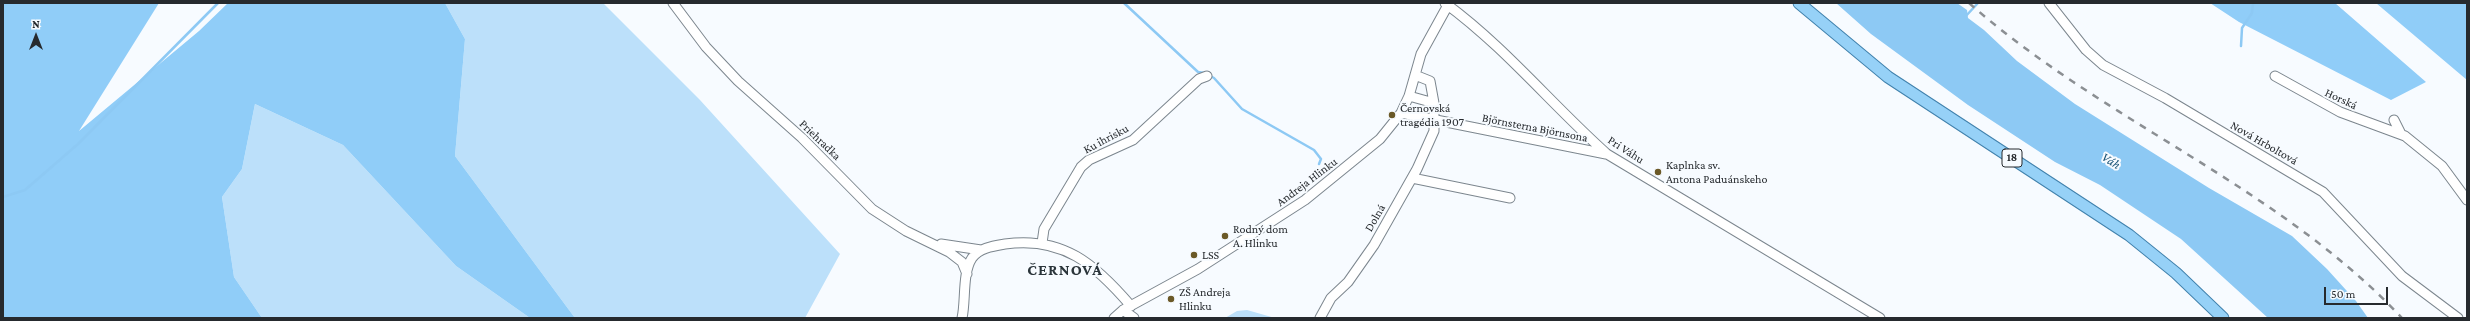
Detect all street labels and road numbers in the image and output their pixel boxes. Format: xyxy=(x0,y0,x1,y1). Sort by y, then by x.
street label: Horská xyxy=(2323,85,2359,113)
street label: Björnsterna Björnsona xyxy=(1481,111,1589,145)
street label: Priehradka xyxy=(796,117,844,163)
street label: Nová Hrboltová xyxy=(2228,118,2300,168)
street label: Ku ihrisku xyxy=(1081,121,1131,157)
street label: Pri Váhu xyxy=(1605,133,1647,167)
road number: 18 xyxy=(2002,149,2022,167)
street label: Andreja Hlinku xyxy=(1274,154,1340,210)
street label: Dolná xyxy=(1361,202,1389,234)

